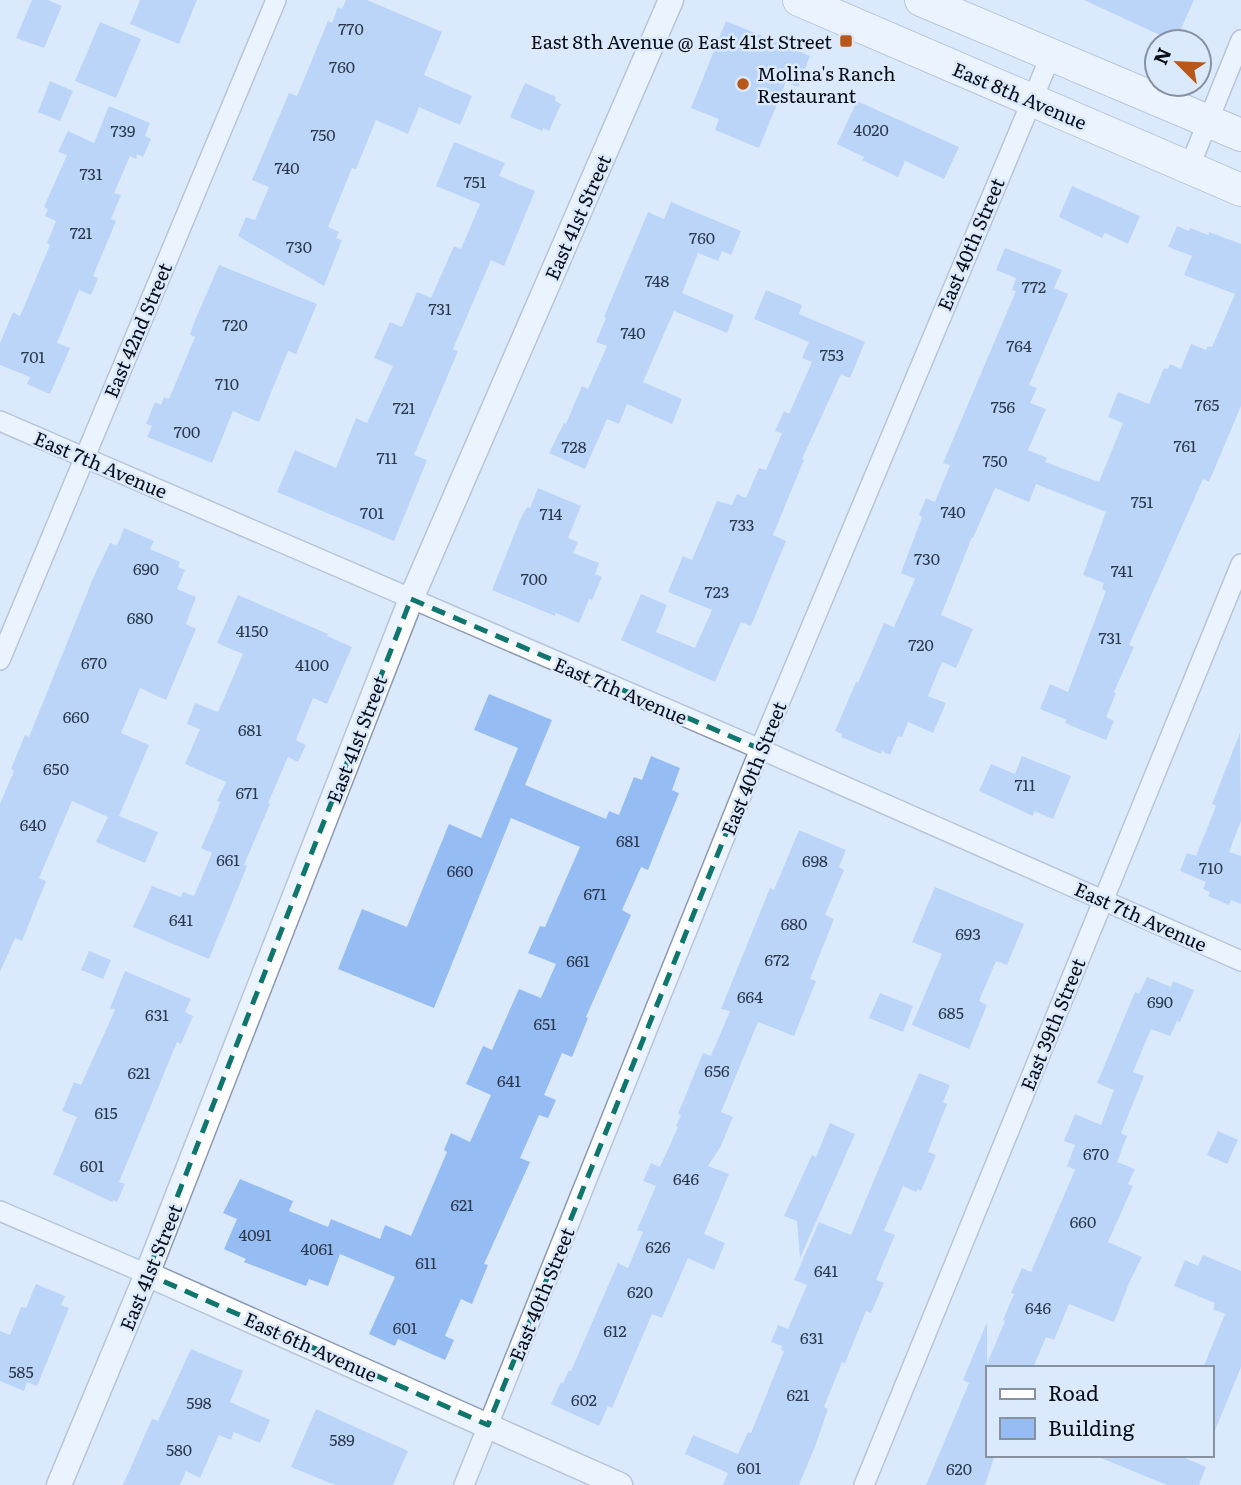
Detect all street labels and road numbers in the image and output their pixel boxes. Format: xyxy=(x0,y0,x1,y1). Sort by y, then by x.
street label: East 8th Avenue xyxy=(949,54,1092,136)
street label: East 41st Street xyxy=(537,150,617,284)
street label: East 40th Street xyxy=(929,173,1011,315)
street label: East 42nd Street xyxy=(96,258,178,402)
street label: East 7th Avenue xyxy=(30,423,172,505)
street label: East 7th Avenue xyxy=(550,649,692,731)
street label: East 41st Street xyxy=(319,671,393,807)
street label: East 40th Street xyxy=(713,697,793,839)
street label: East 7th Avenue xyxy=(1070,874,1212,958)
street label: East 39th Street xyxy=(1013,953,1091,1094)
street label: East 41st Street xyxy=(112,1199,188,1335)
street label: East 40th Street xyxy=(501,1223,581,1365)
street label: East 6th Avenue xyxy=(240,1304,382,1388)

